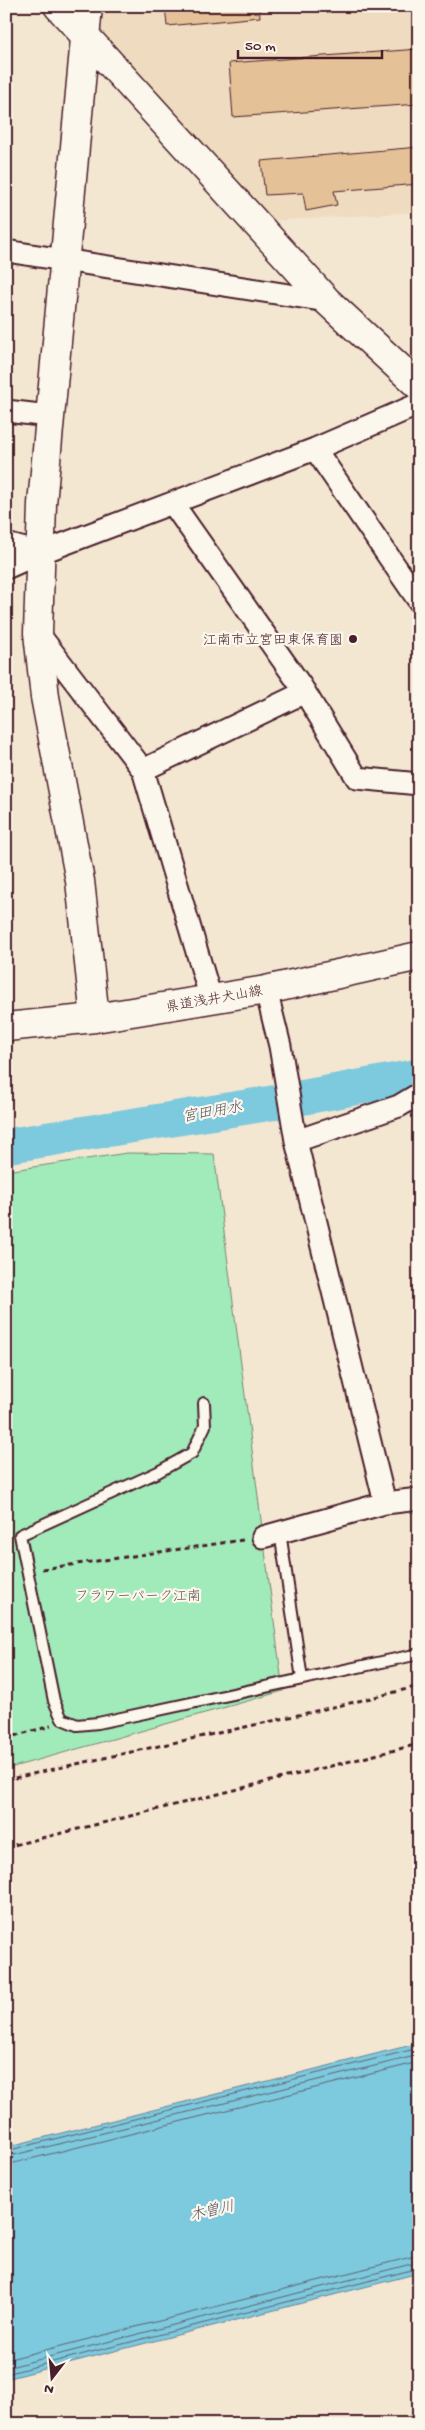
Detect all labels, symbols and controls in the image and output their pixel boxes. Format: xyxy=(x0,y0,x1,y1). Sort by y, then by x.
scale bar xyxy=(238,28,381,60)
text: 50 m xyxy=(245,38,276,56)
place label: 江南市立宮田東保育園 xyxy=(203,633,343,650)
marker: 江南市立宮田東保育園 xyxy=(347,633,359,645)
street label: 県道浅井犬山線 xyxy=(165,984,264,1017)
water label: 宮田用水 xyxy=(181,1098,243,1127)
park label: フラワーパーク江南 xyxy=(75,1589,201,1606)
water label: 木曽川 xyxy=(188,2197,236,2226)
north arrow xyxy=(28,2352,78,2402)
text: N xyxy=(42,2379,56,2398)

